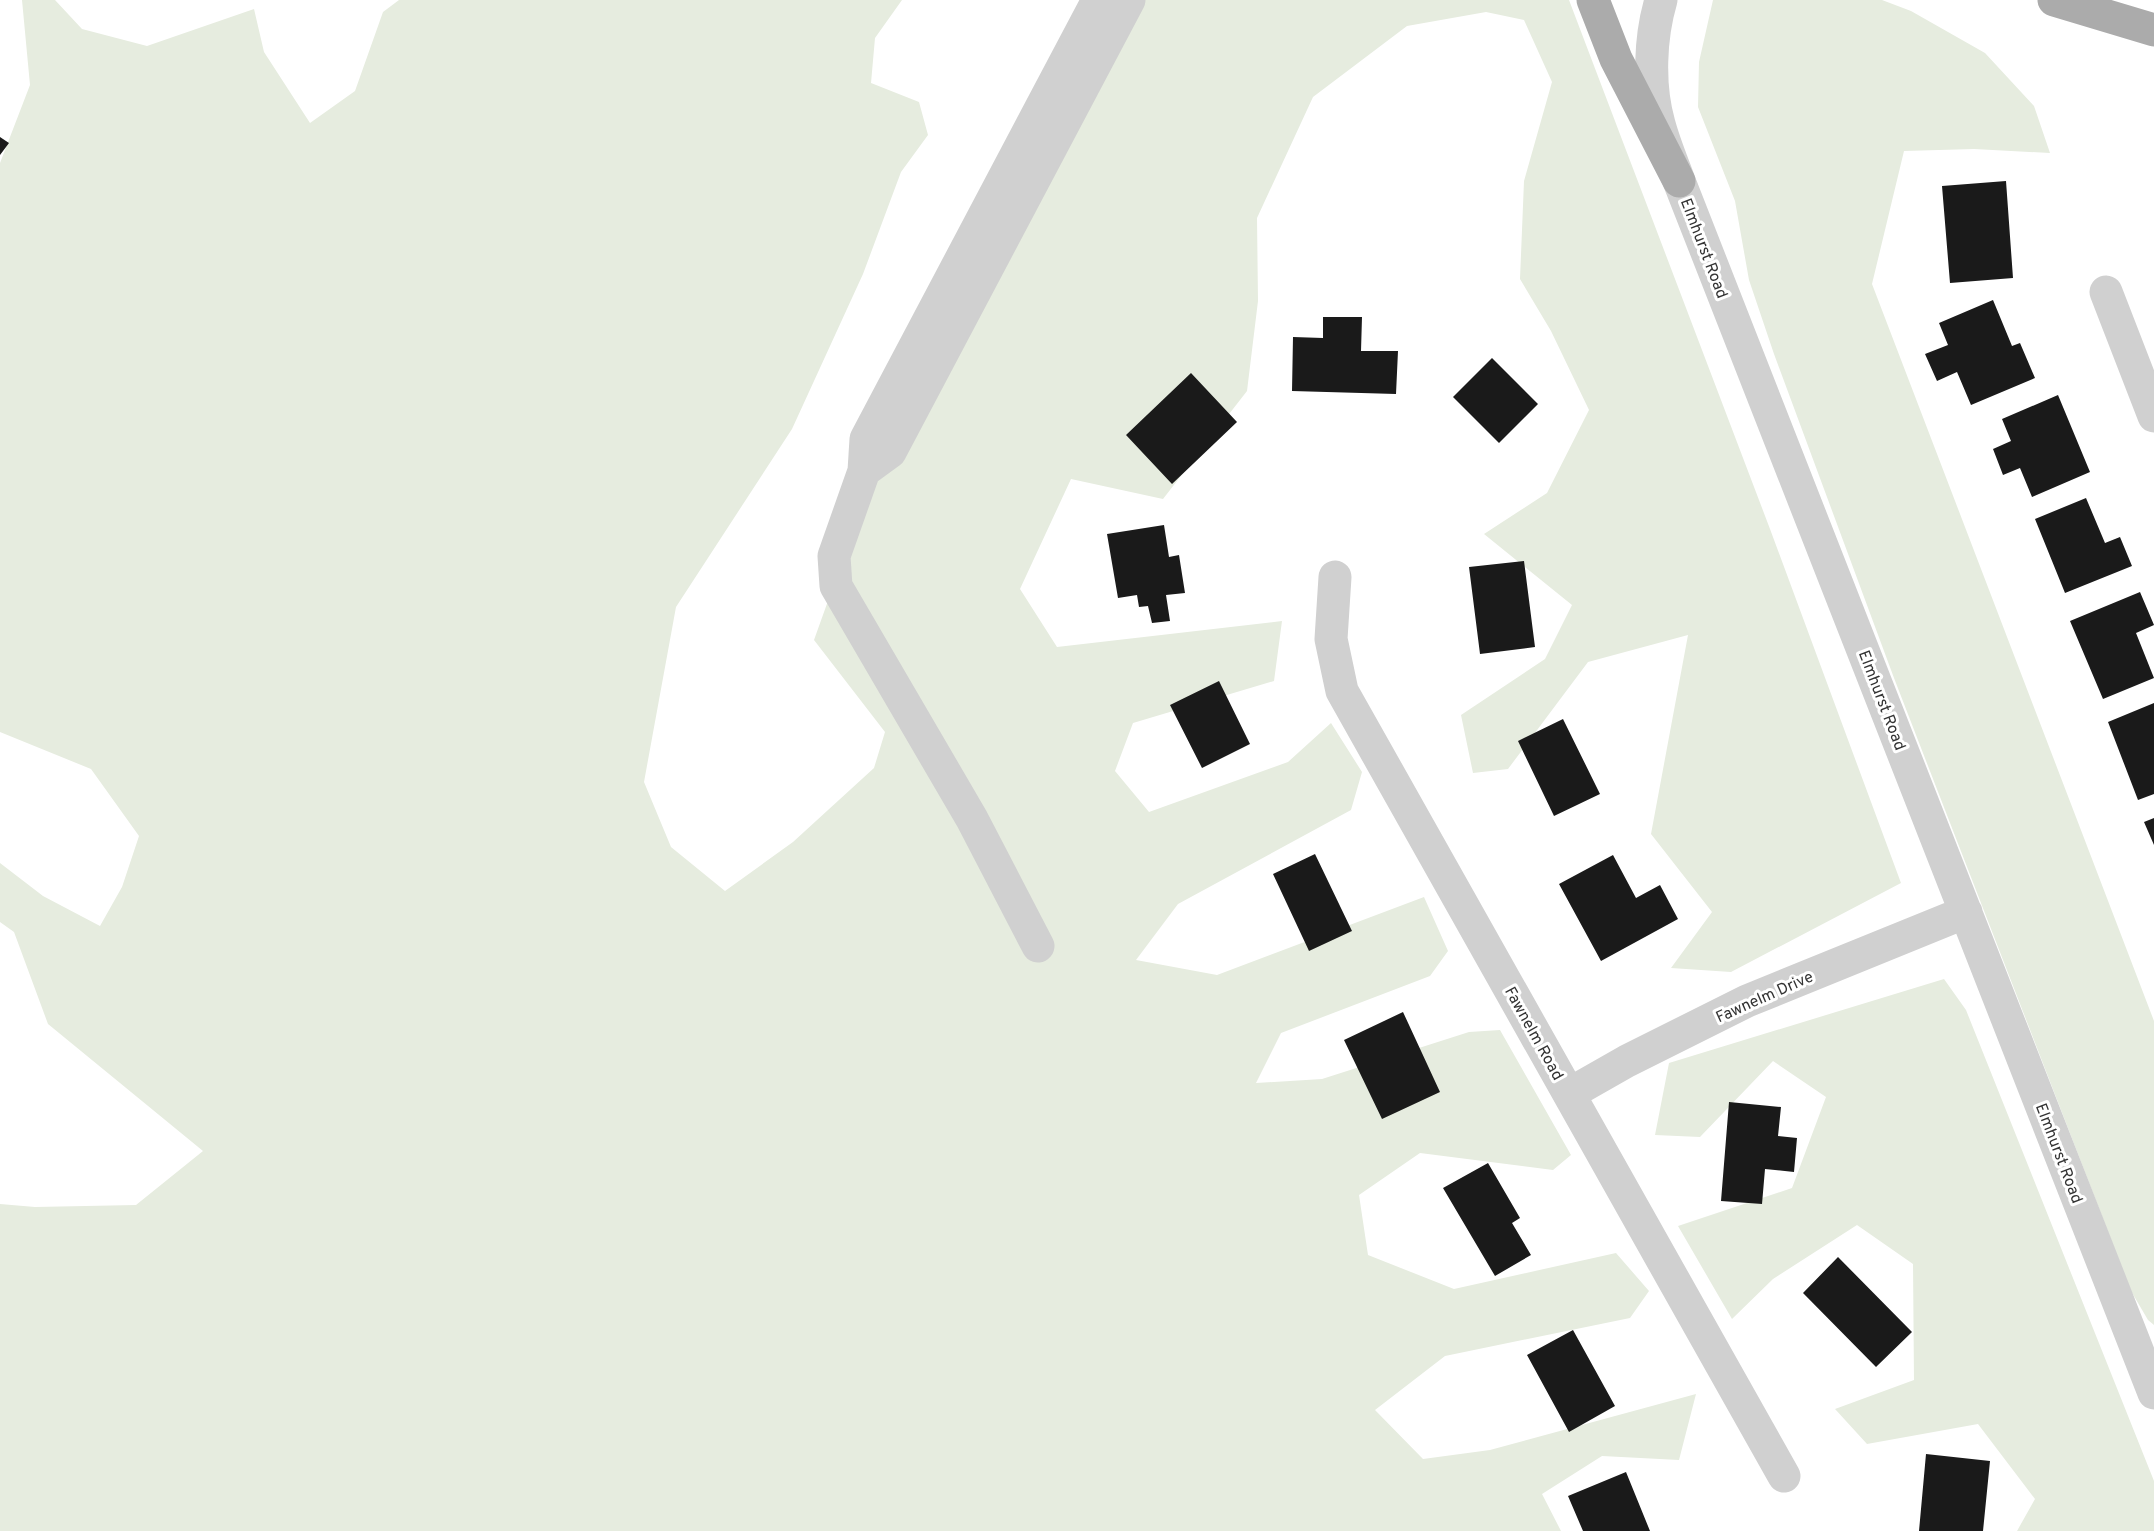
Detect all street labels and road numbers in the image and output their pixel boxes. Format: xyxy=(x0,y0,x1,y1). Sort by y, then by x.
street label: Elmhurst Road xyxy=(1675,196,1731,302)
street label: Elmhurst Road xyxy=(1853,648,1909,754)
street label: Fawnelm Drive xyxy=(1713,967,1817,1028)
street label: Fawnelm Road xyxy=(1499,984,1567,1084)
street label: Elmhurst Road xyxy=(2030,1101,2086,1207)

